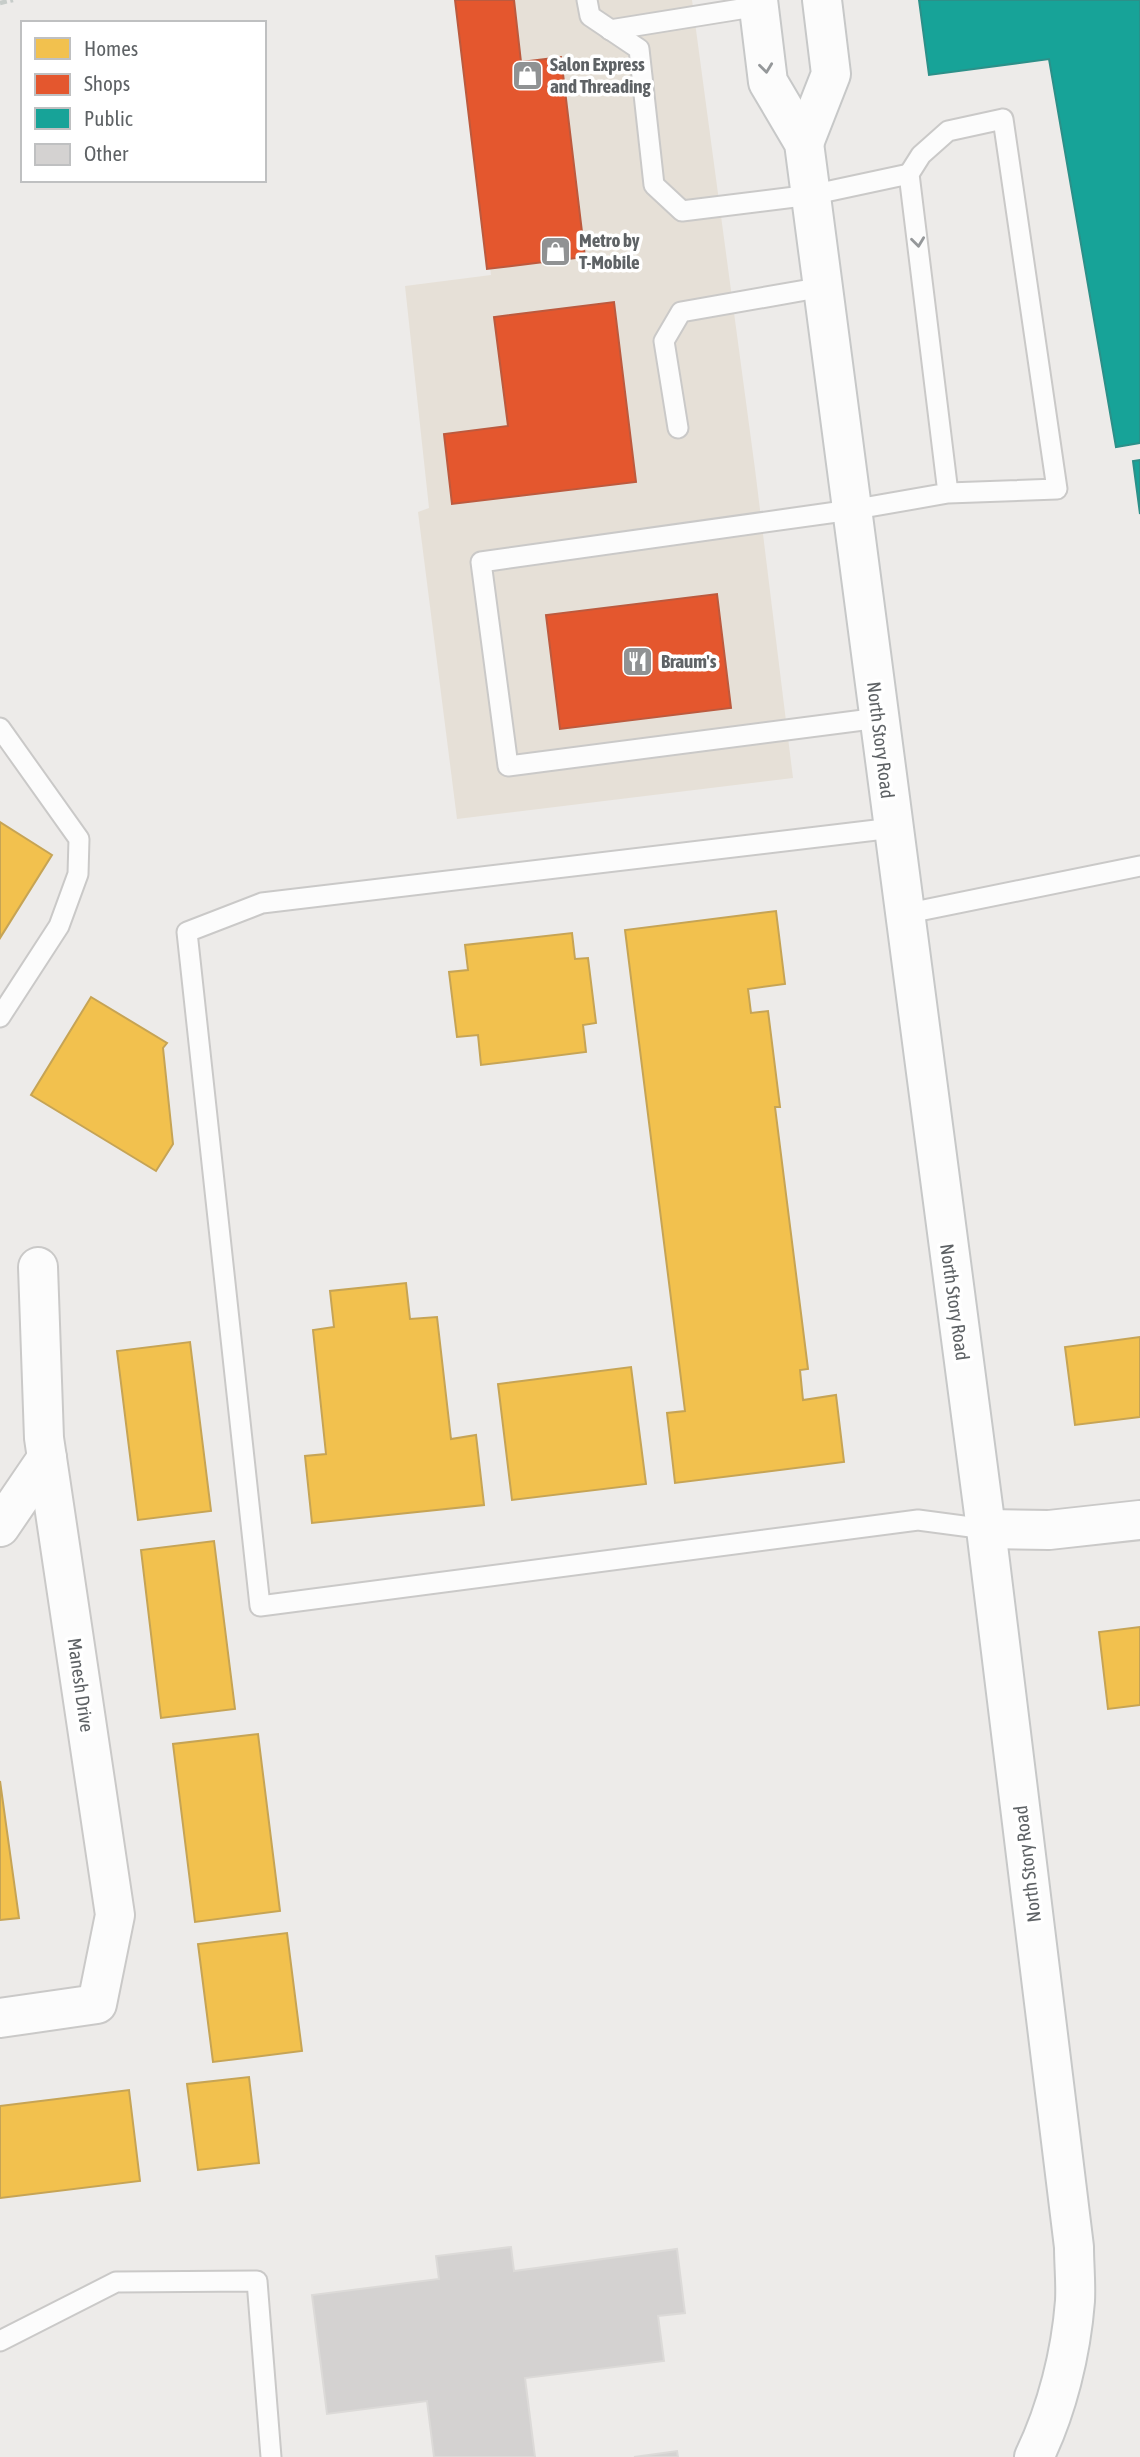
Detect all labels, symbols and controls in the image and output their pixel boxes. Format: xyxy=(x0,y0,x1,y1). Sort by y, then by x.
legend xyxy=(21,21,266,182)
text: Homes xyxy=(84,36,138,60)
place label: Salon Express and Threading xyxy=(550,53,651,97)
shop icon: Salon Express and Threading xyxy=(510,58,544,92)
one-way arrow xyxy=(758,63,773,74)
text: Shops xyxy=(84,71,130,95)
text: Public xyxy=(84,106,133,130)
text: Other xyxy=(84,141,129,165)
place label: Metro by T-Mobile xyxy=(579,229,640,273)
shop icon: Metro by T-Mobile xyxy=(539,234,573,268)
one-way arrow xyxy=(910,237,925,248)
restaurant icon: Braum's xyxy=(621,644,655,678)
place label: Braum's xyxy=(661,650,717,672)
street label: North Story Road xyxy=(863,680,899,800)
street label: North Story Road xyxy=(936,1242,974,1362)
street label: Manesh Drive xyxy=(64,1637,98,1733)
street label: North Story Road xyxy=(1009,1804,1045,1924)

